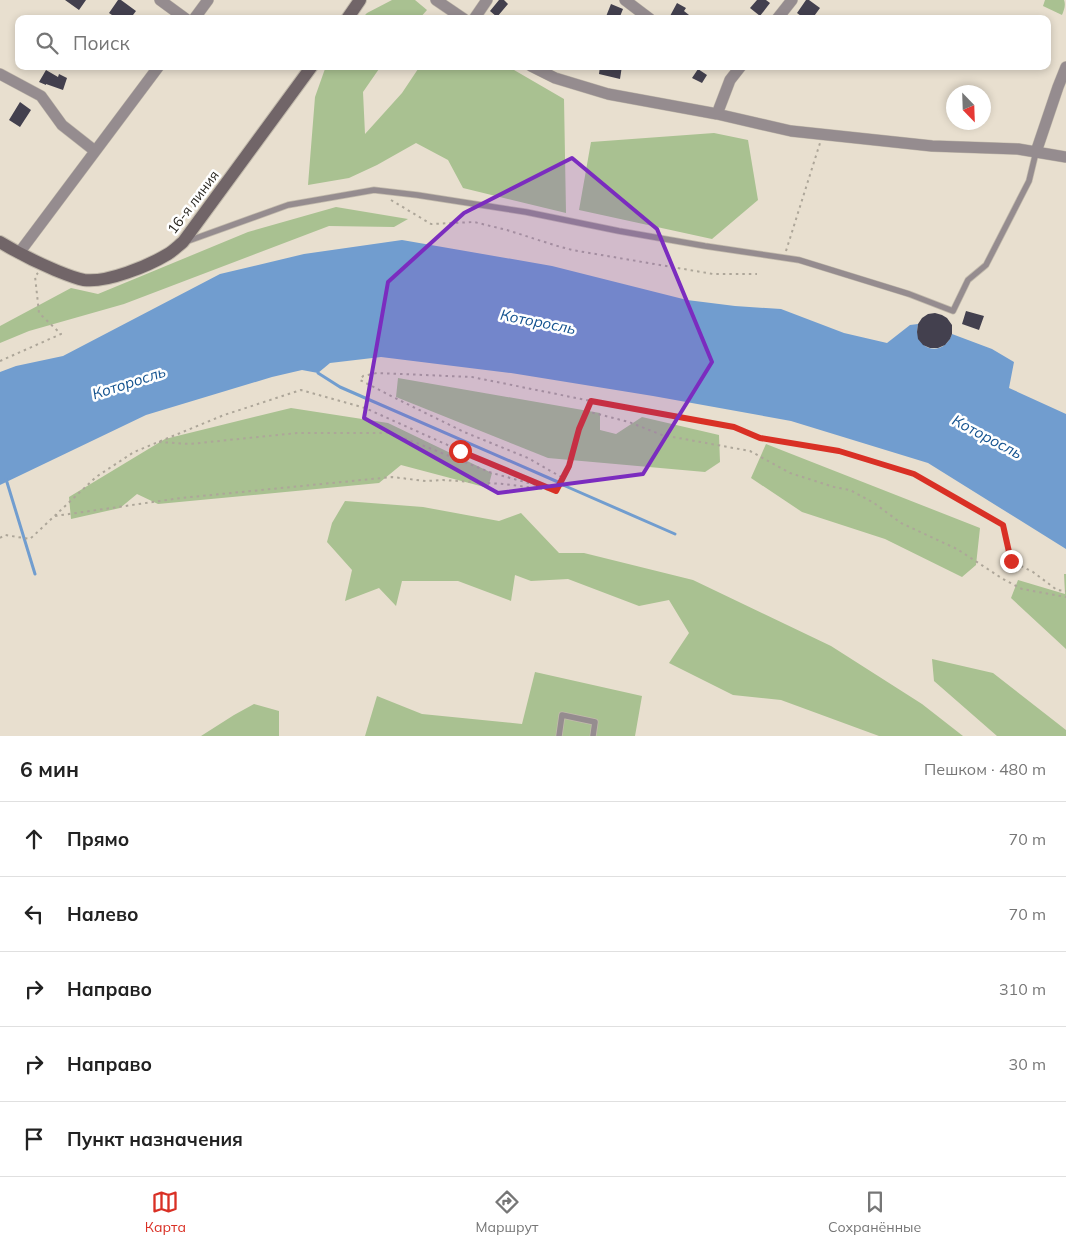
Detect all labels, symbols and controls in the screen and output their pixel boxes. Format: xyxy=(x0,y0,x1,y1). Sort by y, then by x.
search box xyxy=(15,15,1051,70)
icon: search xyxy=(33,29,61,57)
text: Поиск xyxy=(73,31,130,55)
north arrow xyxy=(946,85,991,130)
street label: 16-я линия xyxy=(163,167,223,237)
water label: Которосль xyxy=(499,305,577,338)
water label: Которосль xyxy=(90,362,168,403)
water label: Которосль xyxy=(949,410,1025,463)
route start xyxy=(449,440,472,463)
route end xyxy=(1000,550,1023,573)
text: 6 мин xyxy=(20,756,79,782)
text: Пешком · 480 m xyxy=(924,759,1046,779)
icon: ahead xyxy=(20,825,48,853)
text: Прямо xyxy=(67,827,129,851)
text: 70 m xyxy=(1009,829,1046,849)
icon: left xyxy=(20,900,48,928)
text: Налево xyxy=(67,902,139,926)
text: 70 m xyxy=(1009,904,1046,924)
icon: right xyxy=(20,975,48,1003)
text: Направо xyxy=(67,977,152,1001)
text: 310 m xyxy=(999,979,1046,999)
icon: right xyxy=(20,1050,48,1078)
text: Направо xyxy=(67,1052,152,1076)
text: 30 m xyxy=(1009,1054,1046,1074)
icon: arrive xyxy=(20,1125,48,1153)
text: Пункт назначения xyxy=(67,1127,243,1151)
tab: Карта xyxy=(145,1188,186,1236)
tab: Маршрут xyxy=(476,1188,538,1236)
tab: Сохранённые xyxy=(828,1188,921,1236)

